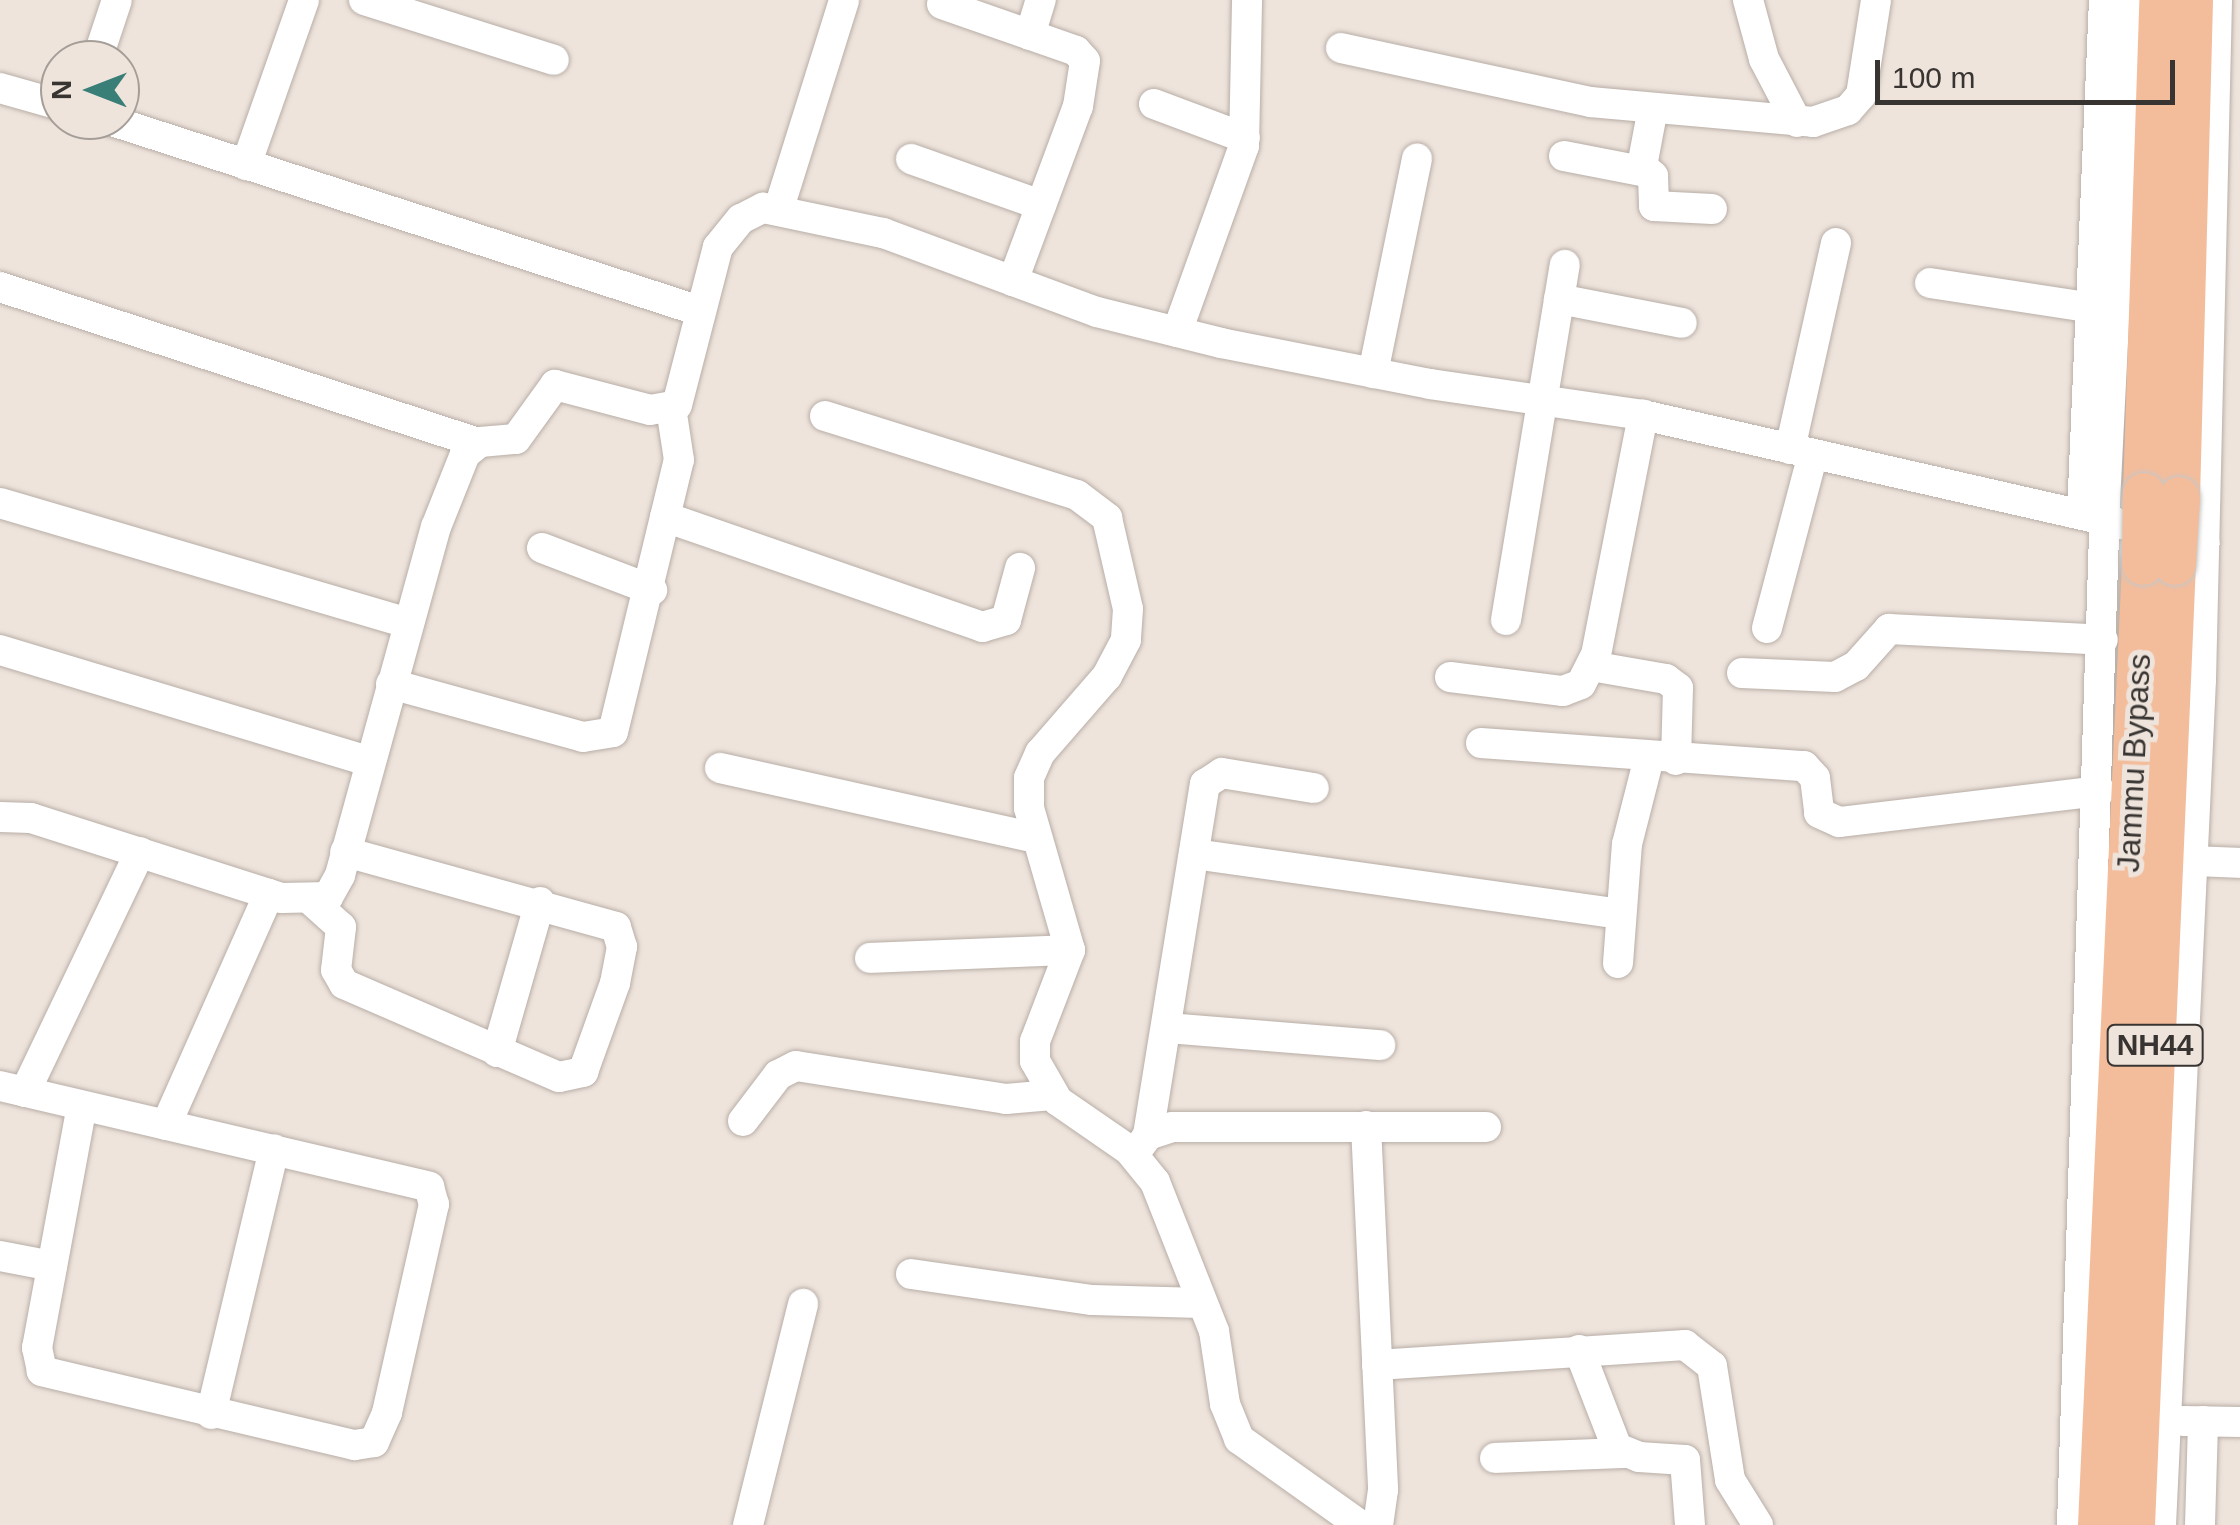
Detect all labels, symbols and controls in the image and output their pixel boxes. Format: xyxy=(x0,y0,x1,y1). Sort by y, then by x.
north arrow xyxy=(40,40,140,140)
scale bar xyxy=(1880,40,2180,102)
text: 100 m xyxy=(1892,61,1975,94)
text: N xyxy=(46,80,77,100)
street label: Jammu Bypass xyxy=(2109,653,2159,873)
road number: NH44 xyxy=(2105,1020,2205,1070)

